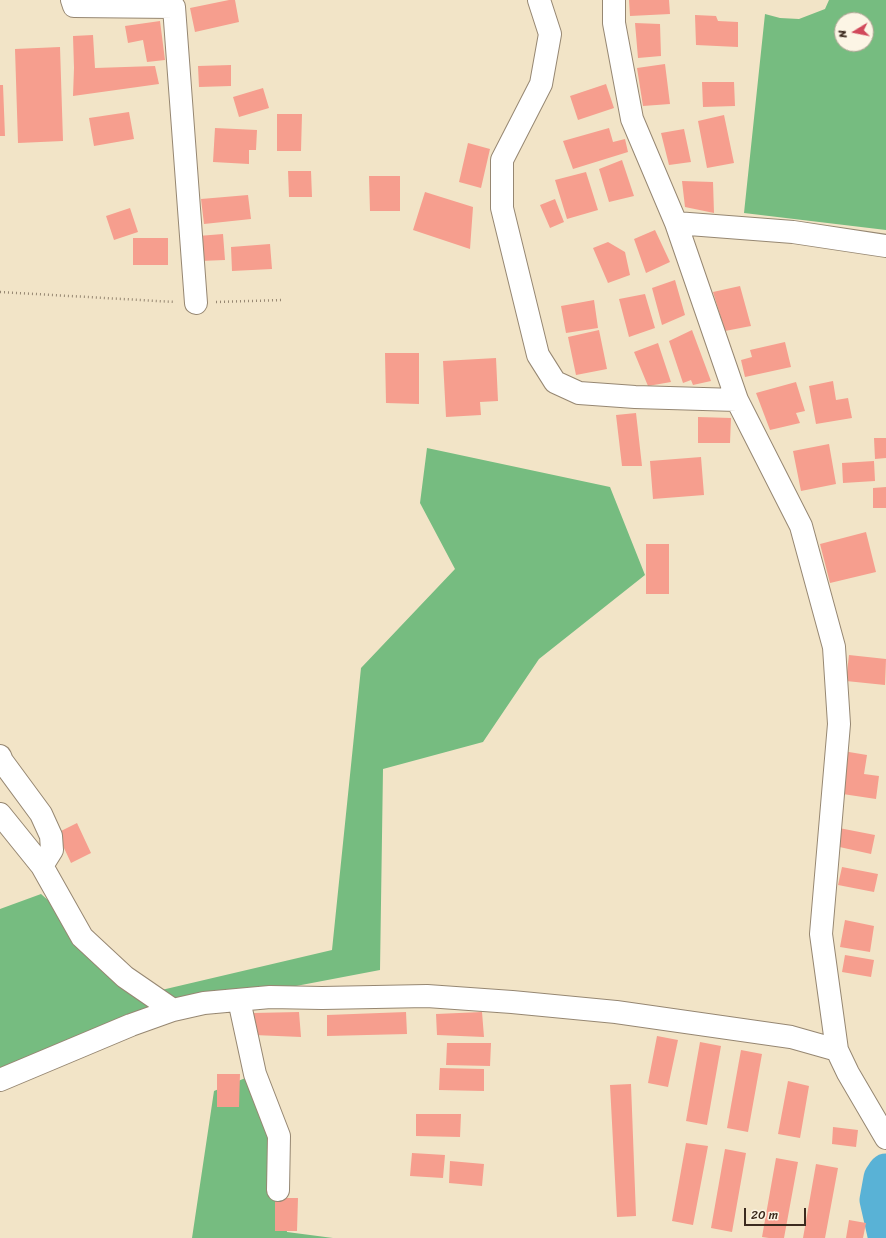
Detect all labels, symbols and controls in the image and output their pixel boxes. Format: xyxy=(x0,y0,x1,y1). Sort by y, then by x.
north arrow xyxy=(834,12,874,52)
text: N xyxy=(833,29,853,39)
scale bar xyxy=(746,1200,808,1226)
text: 20 m xyxy=(751,1204,778,1226)

